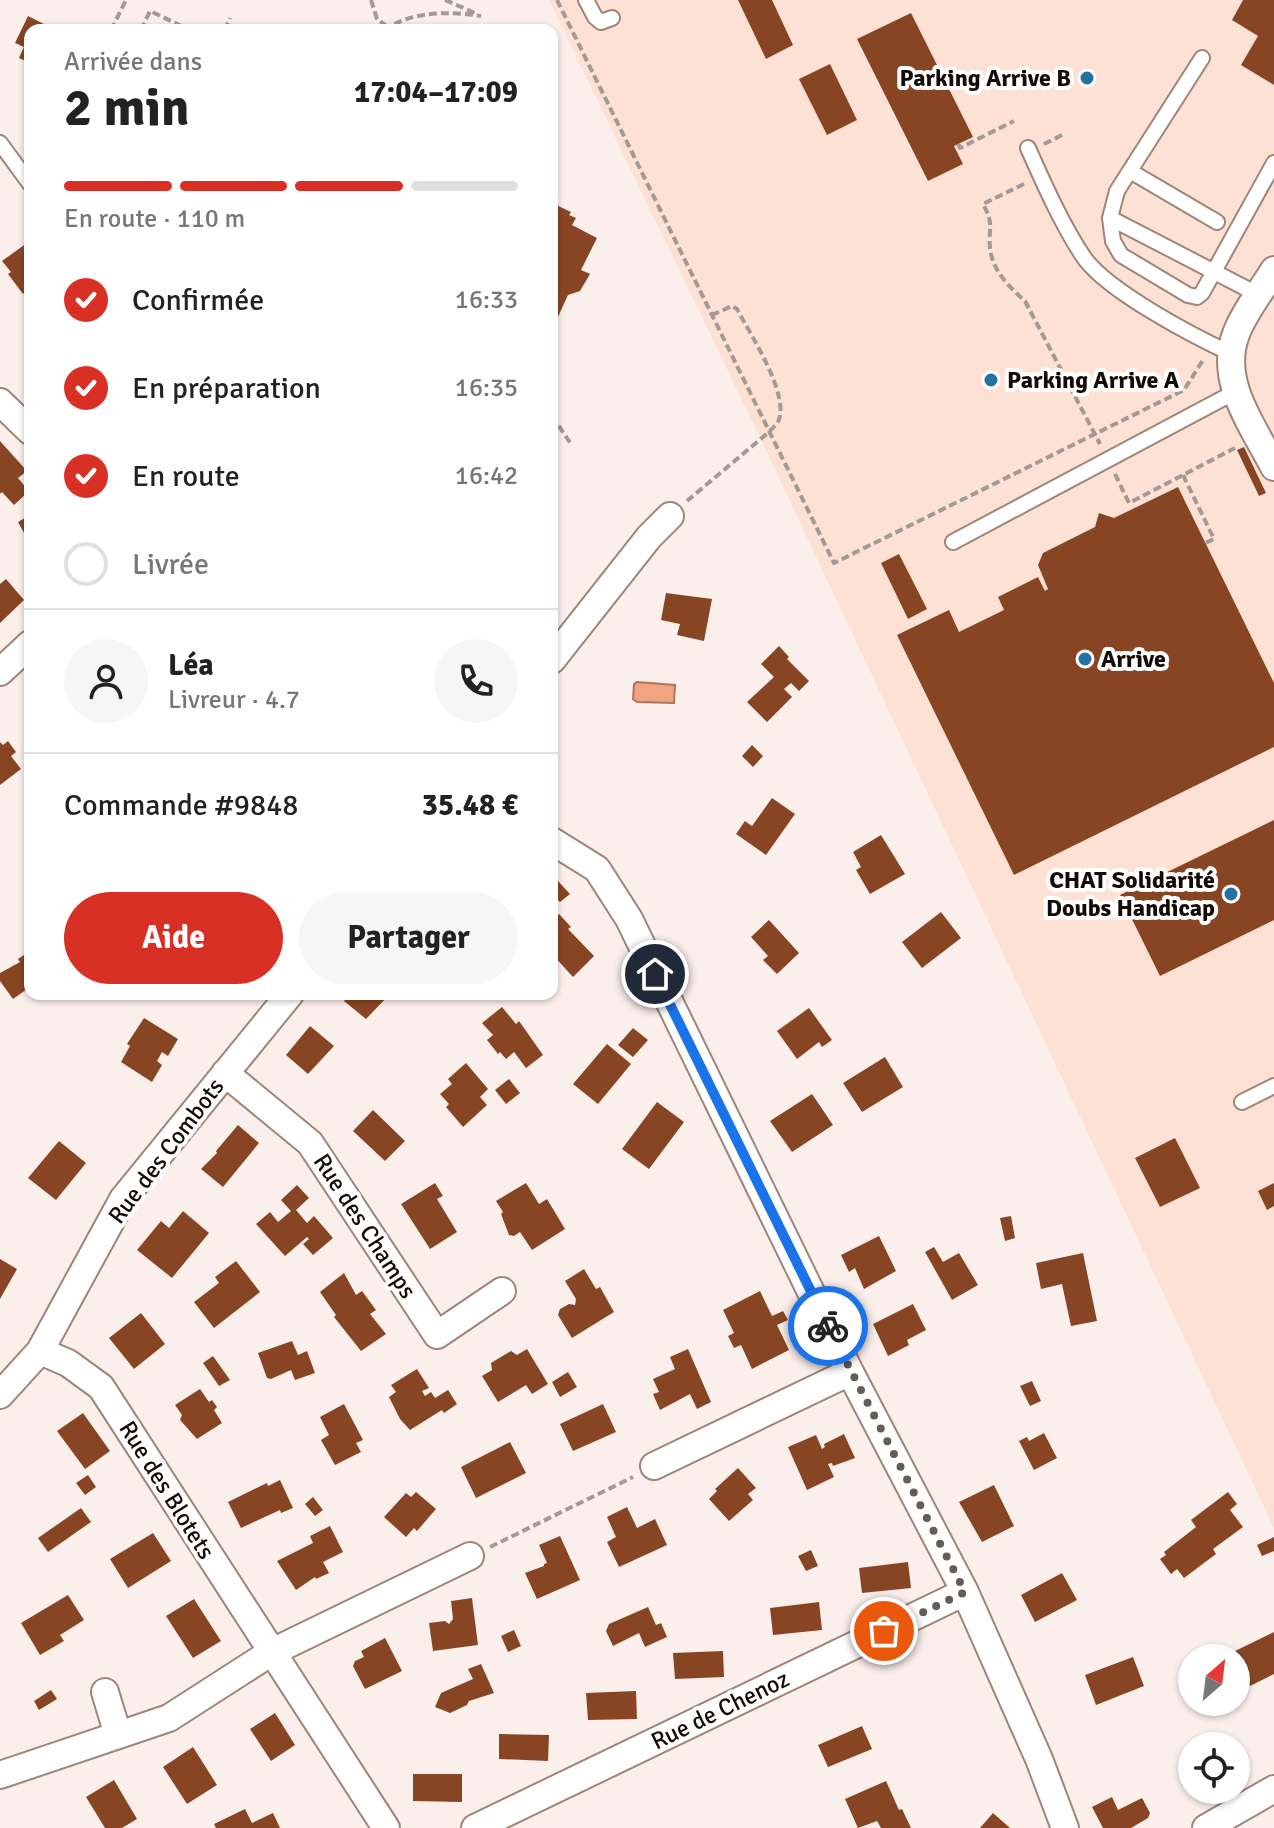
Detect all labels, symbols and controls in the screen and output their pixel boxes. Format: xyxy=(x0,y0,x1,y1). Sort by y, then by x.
text: Arrivée dans xyxy=(64,46,202,78)
place label: Parking Arrive B xyxy=(900,63,1071,93)
marker: Parking Arrive B xyxy=(1078,69,1096,87)
text: 17:04–17:09 xyxy=(354,74,518,111)
text: 2 min xyxy=(64,76,190,140)
text: En route · 110 m xyxy=(64,203,245,235)
icon: check xyxy=(64,278,108,322)
text: Confirmée xyxy=(132,282,264,319)
text: 16:33 xyxy=(455,284,518,316)
place label: Parking Arrive A xyxy=(1007,365,1180,395)
icon: check xyxy=(64,366,108,410)
text: En préparation xyxy=(132,370,321,407)
marker: Parking Arrive A xyxy=(982,371,1000,389)
text: 16:35 xyxy=(455,372,518,404)
icon: check xyxy=(64,454,108,498)
text: En route xyxy=(132,458,240,495)
text: 16:42 xyxy=(455,460,518,492)
text: Livrée xyxy=(132,546,209,583)
button: person xyxy=(64,639,148,723)
button: phone xyxy=(434,639,518,723)
place label: Arrive xyxy=(1101,644,1166,674)
text: Léa xyxy=(168,647,214,684)
marker: Arrive xyxy=(1076,650,1094,668)
text: Livreur · 4.7 xyxy=(168,684,300,716)
text: Commande #9848 xyxy=(64,787,299,824)
text: 35.48 € xyxy=(422,787,518,824)
place label: CHAT Solidarité Doubs Handicap xyxy=(1046,865,1215,923)
marker: CHAT Solidarité Doubs Handicap xyxy=(1222,885,1240,903)
button: Aide xyxy=(64,892,283,984)
button: Partager xyxy=(299,892,518,984)
pin xyxy=(621,940,689,1008)
icon: home xyxy=(633,952,677,996)
street label: Rue des Combots xyxy=(102,1072,230,1230)
street label: Rue des Champs xyxy=(307,1148,423,1304)
courier xyxy=(788,1286,868,1366)
icon: bike xyxy=(806,1304,850,1348)
street label: Rue des Blotets xyxy=(113,1415,221,1565)
pin xyxy=(850,1597,918,1665)
icon: bag xyxy=(862,1609,906,1653)
north arrow xyxy=(1178,1644,1250,1716)
map controls xyxy=(1178,1644,1250,1804)
street label: Rue de Chenoz xyxy=(646,1664,794,1756)
button: locate xyxy=(1178,1732,1250,1804)

